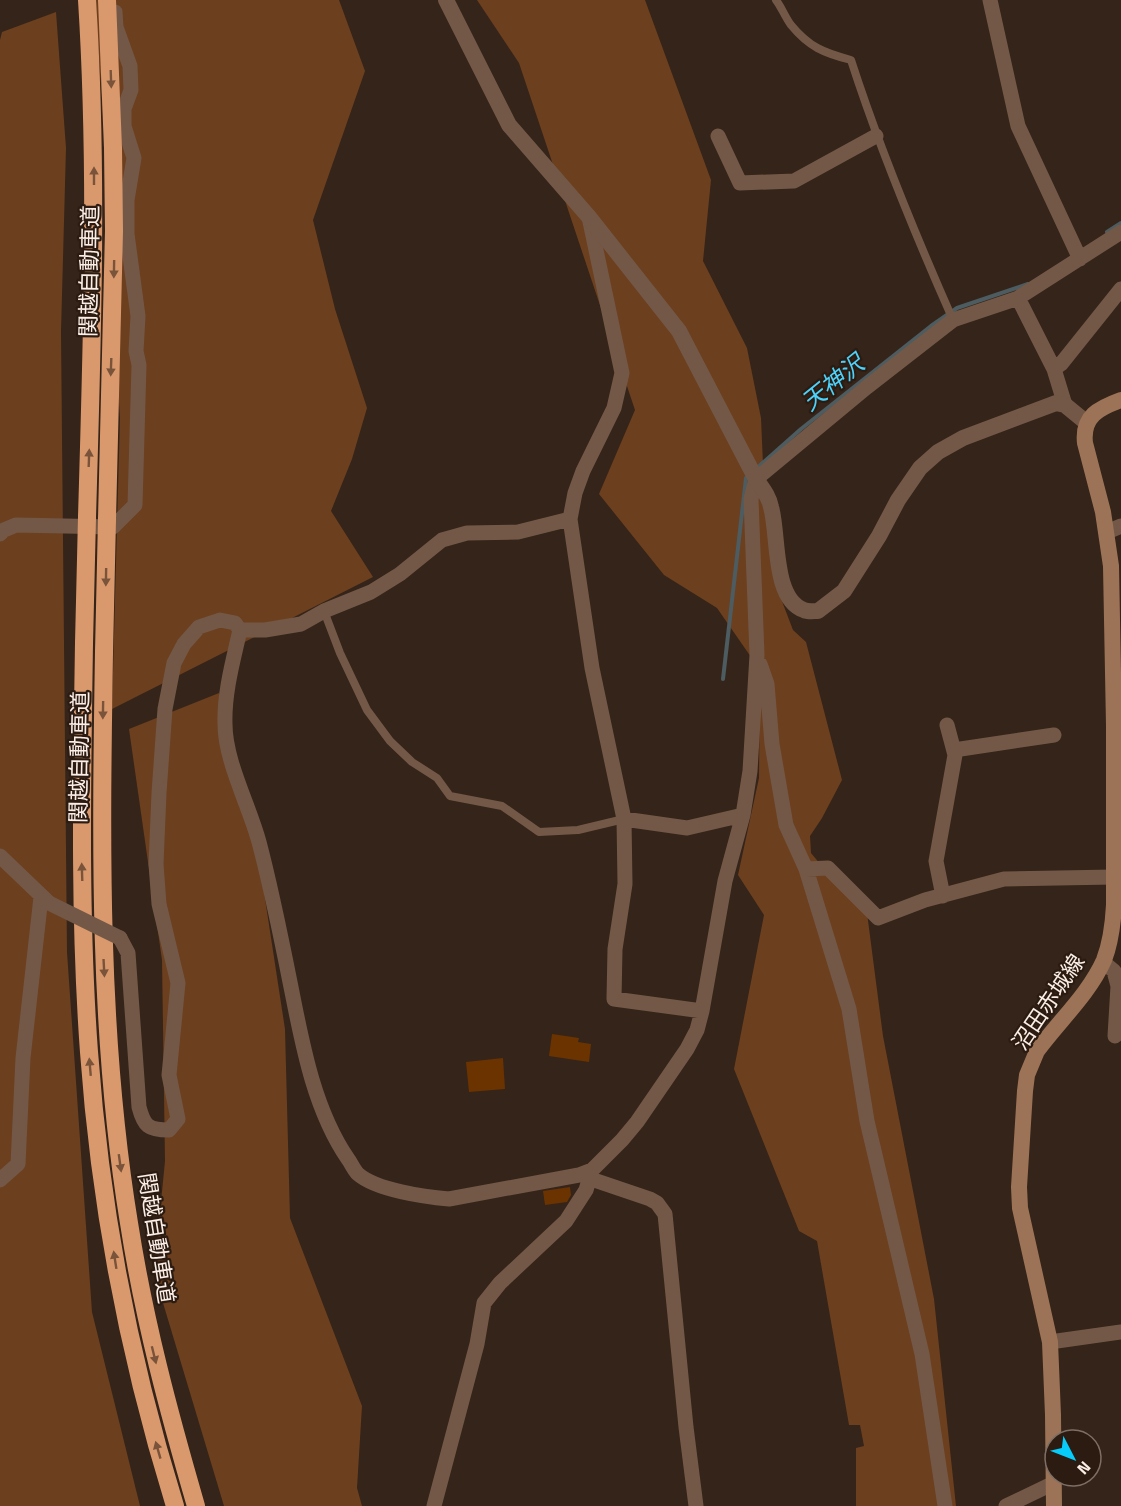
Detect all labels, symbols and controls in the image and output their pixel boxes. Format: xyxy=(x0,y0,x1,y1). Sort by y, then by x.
one-way arrow xyxy=(106,70,115,89)
one-way arrow xyxy=(89,167,99,186)
street label: 関越自動車道 xyxy=(71,205,107,337)
one-way arrow xyxy=(109,260,118,279)
water label: 天神沢 xyxy=(793,344,874,419)
one-way arrow xyxy=(107,357,116,376)
one-way arrow xyxy=(84,449,93,468)
one-way arrow xyxy=(101,568,111,587)
street label: 関越自動車道 xyxy=(61,691,97,823)
one-way arrow xyxy=(98,701,108,720)
one-way arrow xyxy=(77,862,86,881)
street label: 沼田赤城線 xyxy=(1003,947,1093,1057)
one-way arrow xyxy=(100,959,109,978)
one-way arrow xyxy=(85,1057,95,1076)
one-way arrow xyxy=(116,1153,125,1172)
street label: 関越自動車道 xyxy=(130,1170,184,1306)
one-way arrow xyxy=(110,1250,119,1269)
one-way arrow xyxy=(150,1345,159,1364)
north arrow xyxy=(1043,1428,1103,1488)
one-way arrow xyxy=(153,1441,162,1459)
text: N xyxy=(1072,1456,1097,1480)

